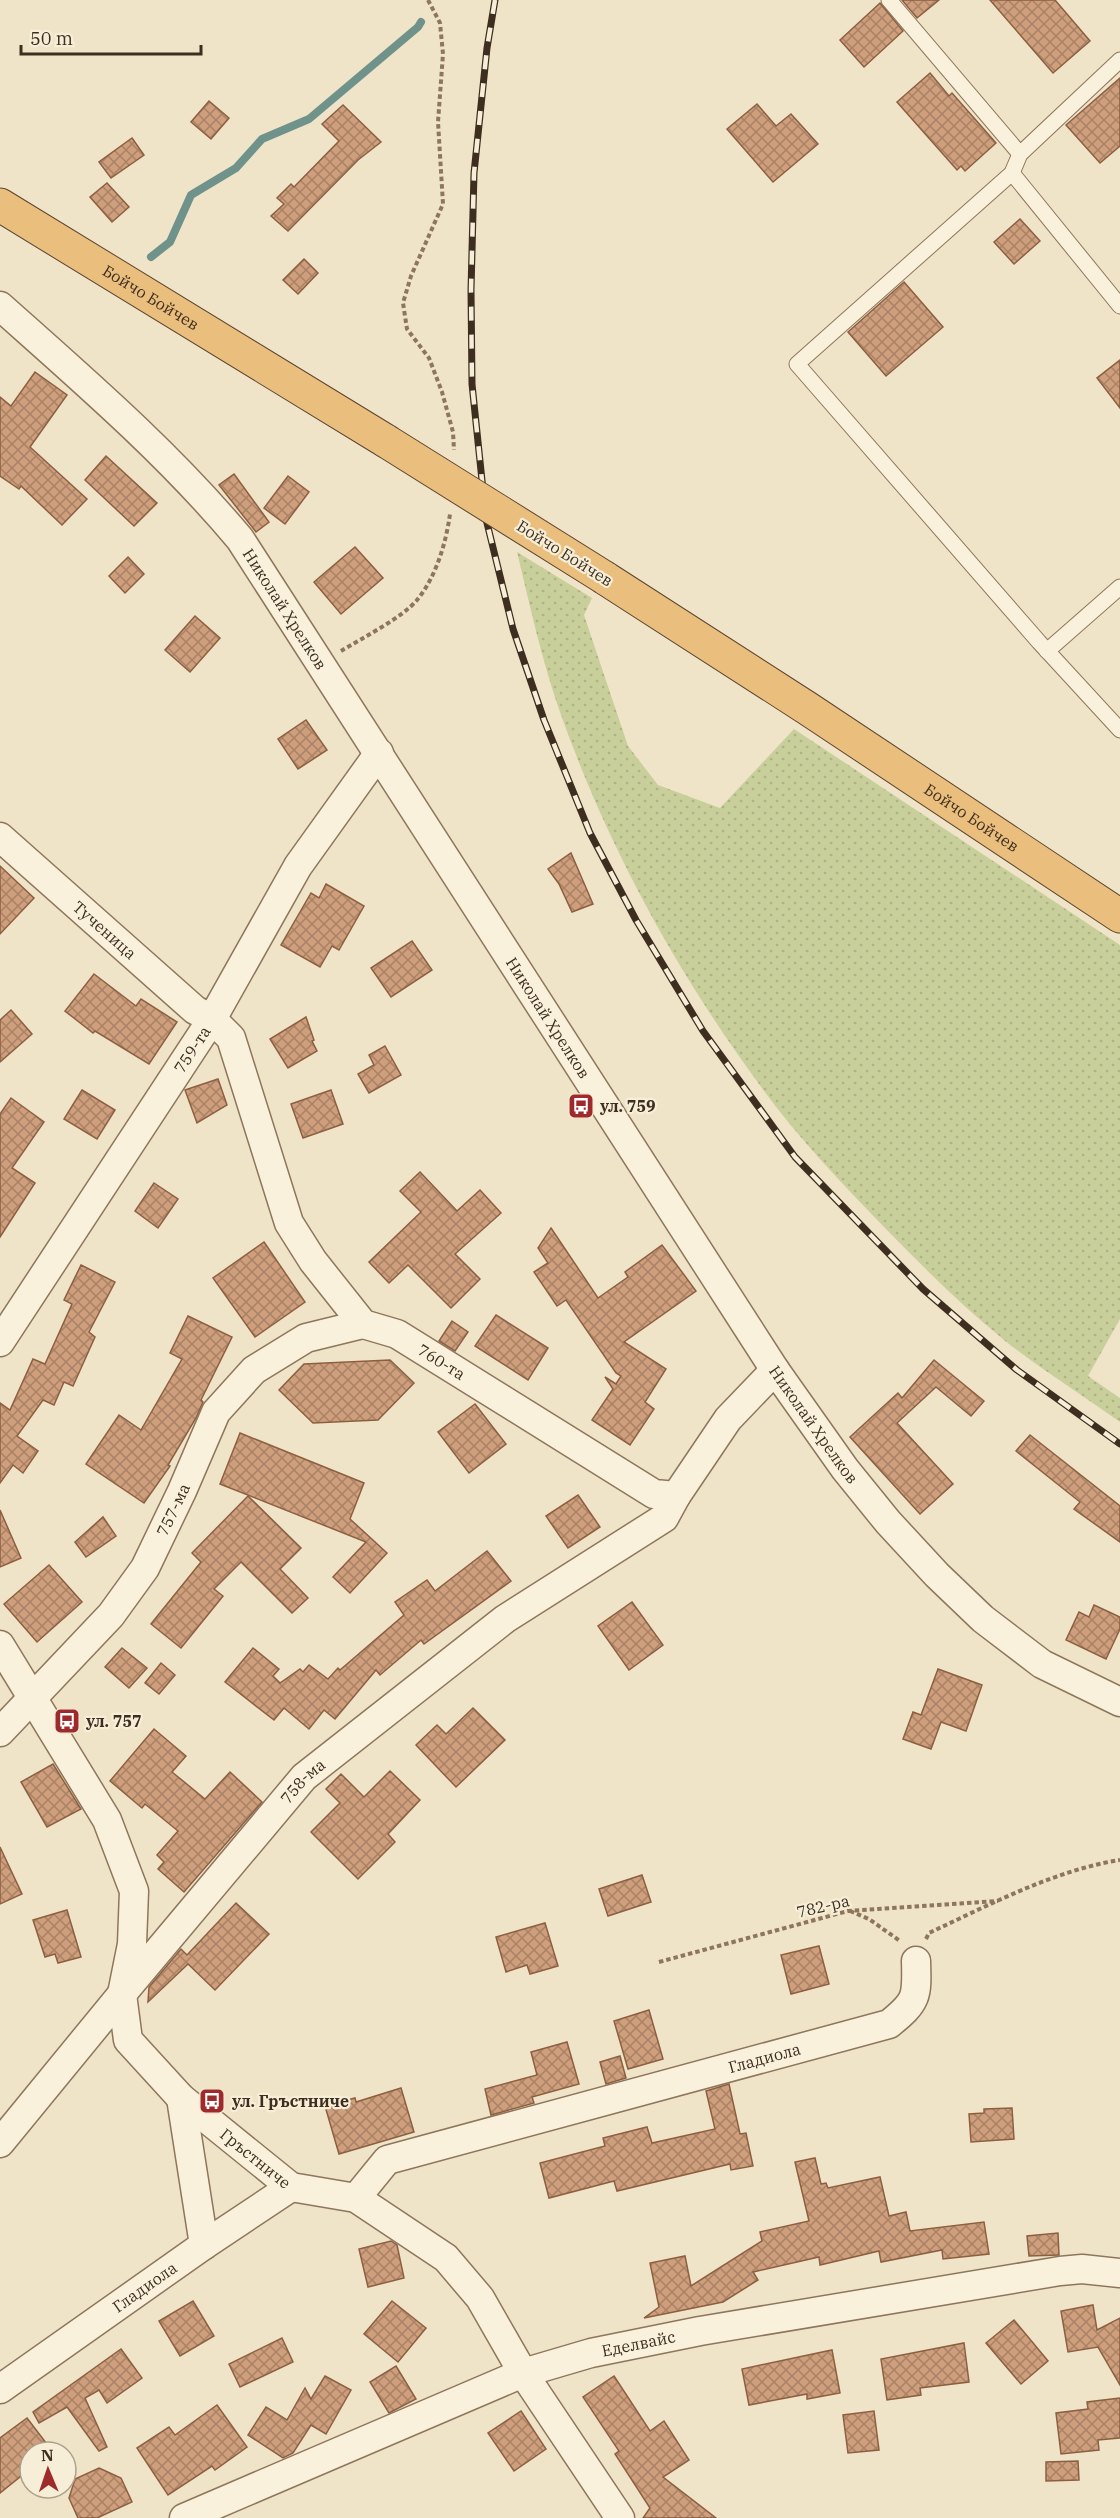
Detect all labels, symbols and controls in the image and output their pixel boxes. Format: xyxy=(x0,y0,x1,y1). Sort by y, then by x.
scale bar xyxy=(21,18,201,56)
text: 50 m xyxy=(30,27,73,50)
street label: Бойчо Бойчев xyxy=(99,260,203,334)
street label: Бойчо Бойчев xyxy=(513,516,617,590)
street label: Николай Хрелков xyxy=(239,545,331,673)
street label: Бойчо Бойчев xyxy=(921,779,1023,856)
street label: Тученица xyxy=(69,896,141,964)
street label: Николай Хрелков xyxy=(502,953,594,1082)
street label: 759-та xyxy=(169,1022,215,1077)
bus stop icon: ул. 759 xyxy=(566,1091,596,1121)
place label: ул. 759 xyxy=(599,1096,656,1116)
street label: 760-та xyxy=(414,1339,469,1384)
street label: Николай Хрелков xyxy=(765,1362,863,1487)
street label: 757-ма xyxy=(152,1480,194,1539)
bus stop icon: ул. 757 xyxy=(52,1706,82,1736)
place label: ул. 757 xyxy=(85,1711,142,1731)
street label: 758-ма xyxy=(276,1754,329,1808)
street label: 782-ра xyxy=(795,1890,852,1922)
street label: Гладиола xyxy=(726,2038,803,2077)
bus stop icon: ул. Гръстниче xyxy=(197,2086,227,2116)
place label: ул. Гръстниче xyxy=(231,2091,349,2111)
street label: Гръстниче xyxy=(216,2124,295,2193)
street label: Гладиола xyxy=(109,2257,181,2316)
street label: Еделвайс xyxy=(600,2326,677,2361)
north arrow xyxy=(18,2440,78,2500)
text: N xyxy=(41,2445,54,2465)

